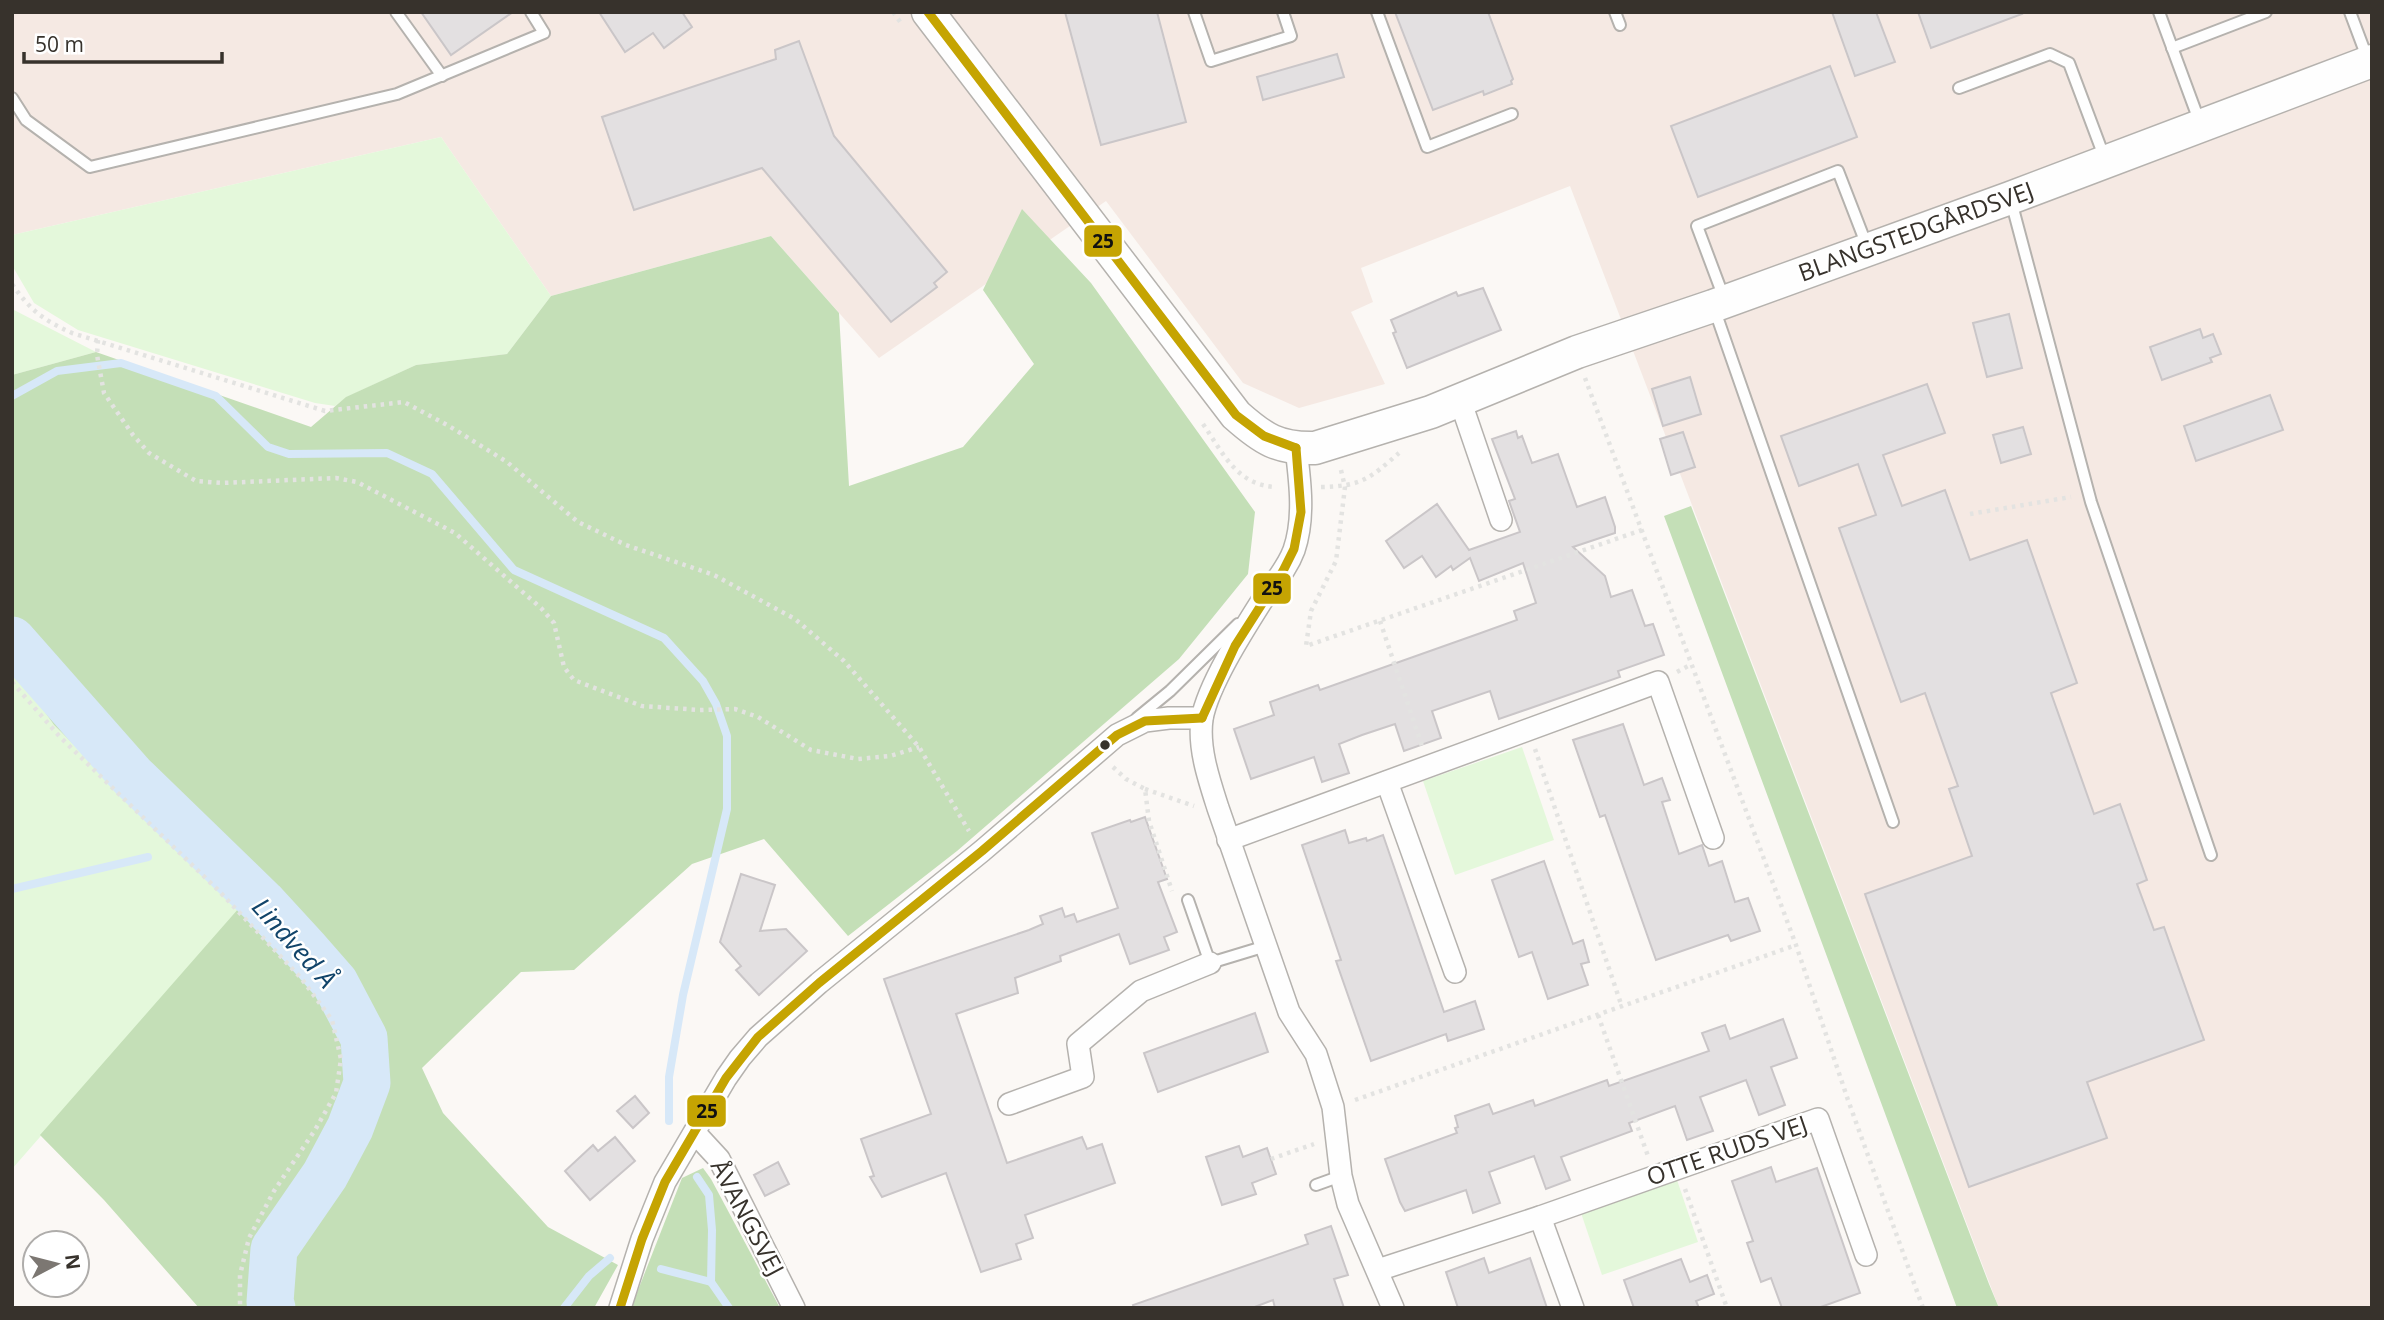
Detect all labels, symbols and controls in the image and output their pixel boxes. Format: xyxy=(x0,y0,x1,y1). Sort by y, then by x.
scale bar xyxy=(24,21,222,65)
text: 50 m xyxy=(35,30,84,58)
street label: BLANGSTEDGÅRDSVEJ xyxy=(1793,173,2038,289)
line badge: 25 xyxy=(1083,224,1123,258)
text: 25 xyxy=(1092,228,1114,254)
line badge: 25 xyxy=(1252,572,1292,605)
text: 25 xyxy=(1261,575,1283,601)
unlabelled marker xyxy=(1098,738,1112,752)
water label: Lindved Å xyxy=(244,889,345,995)
line badge: 25 xyxy=(686,1094,727,1128)
text: 25 xyxy=(696,1098,718,1124)
street label: OTTE RUDS VEJ xyxy=(1642,1107,1811,1193)
street label: ÅVANGSVEJ xyxy=(704,1153,793,1281)
north arrow xyxy=(21,1229,91,1299)
text: N xyxy=(59,1253,87,1271)

